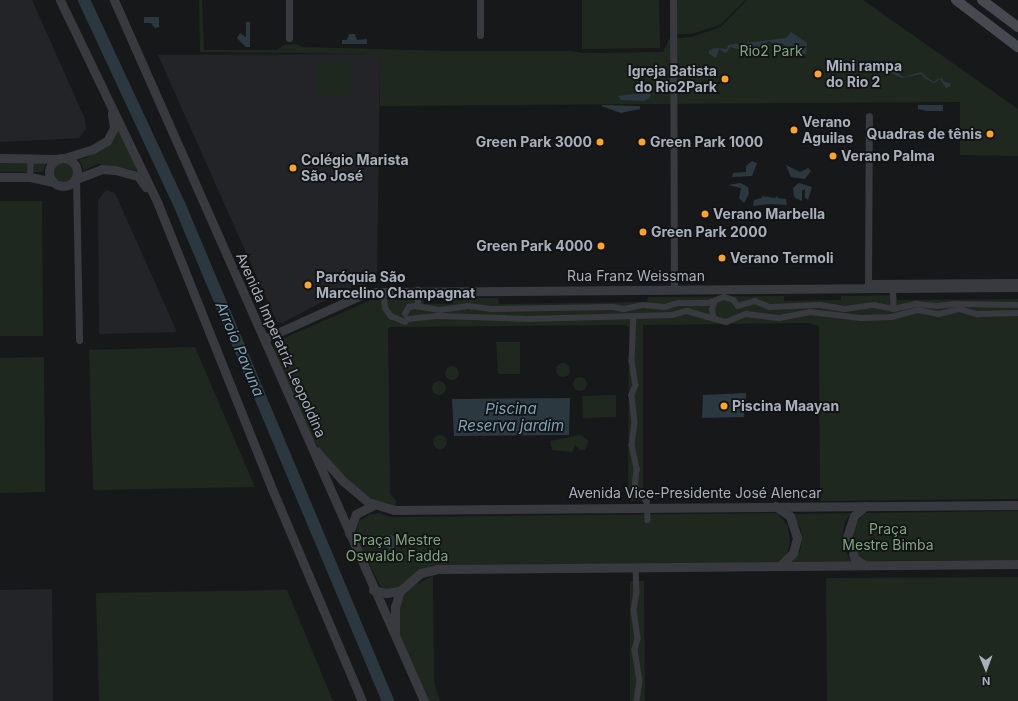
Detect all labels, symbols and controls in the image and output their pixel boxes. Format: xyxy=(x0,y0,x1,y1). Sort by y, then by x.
park label: Rio2 Park xyxy=(739,43,803,59)
place label: Mini rampa do Rio 2 xyxy=(826,58,902,90)
place label: Igreja Batista do Rio2Park xyxy=(628,63,717,96)
marker: Mini rampa do Rio 2 xyxy=(813,69,823,79)
marker: Igreja Batista do Rio2Park xyxy=(720,74,730,84)
place label: Verano Aguilas xyxy=(802,114,853,146)
marker: Verano Aguilas xyxy=(789,125,799,135)
place label: Quadras de tênis xyxy=(866,126,982,142)
marker: Quadras de tênis xyxy=(985,129,995,139)
place label: Green Park 3000 xyxy=(476,134,592,150)
place label: Green Park 1000 xyxy=(650,134,763,150)
marker: Green Park 3000 xyxy=(595,137,605,147)
marker: Green Park 1000 xyxy=(637,137,647,147)
place label: Verano Palma xyxy=(841,148,935,164)
marker: Verano Palma xyxy=(828,151,838,161)
place label: Colégio Marista São José xyxy=(301,152,409,184)
marker: Colégio Marista São José xyxy=(288,163,298,173)
place label: Verano Marbella xyxy=(713,206,825,222)
marker: Verano Marbella xyxy=(700,209,710,219)
place label: Green Park 2000 xyxy=(651,224,767,240)
marker: Green Park 2000 xyxy=(638,227,648,237)
place label: Green Park 4000 xyxy=(476,238,593,254)
marker: Green Park 4000 xyxy=(596,241,606,251)
street label: Avenida Imperatriz Leopoldina xyxy=(233,250,329,440)
place label: Verano Termoli xyxy=(730,250,834,266)
marker: Verano Termoli xyxy=(717,253,727,263)
street label: Rua Franz Weissman xyxy=(567,268,705,284)
place label: Paróquia São Marcelino Champagnat xyxy=(316,269,475,302)
marker: Paróquia São Marcelino Champagnat xyxy=(303,280,313,290)
water label: Arroio Pavuna xyxy=(212,299,268,399)
place label: Piscina Maayan xyxy=(732,398,839,414)
water label: Piscina Reserva jardim xyxy=(458,399,564,434)
marker: Piscina Maayan xyxy=(719,401,729,411)
street label: Avenida Vice-Presidente José Alencar xyxy=(568,485,822,501)
park label: Praça Mestre Bimba xyxy=(842,521,934,554)
park label: Praça Mestre Oswaldo Fadda xyxy=(346,532,448,564)
north arrow xyxy=(966,649,1006,689)
text: N xyxy=(982,674,991,688)

